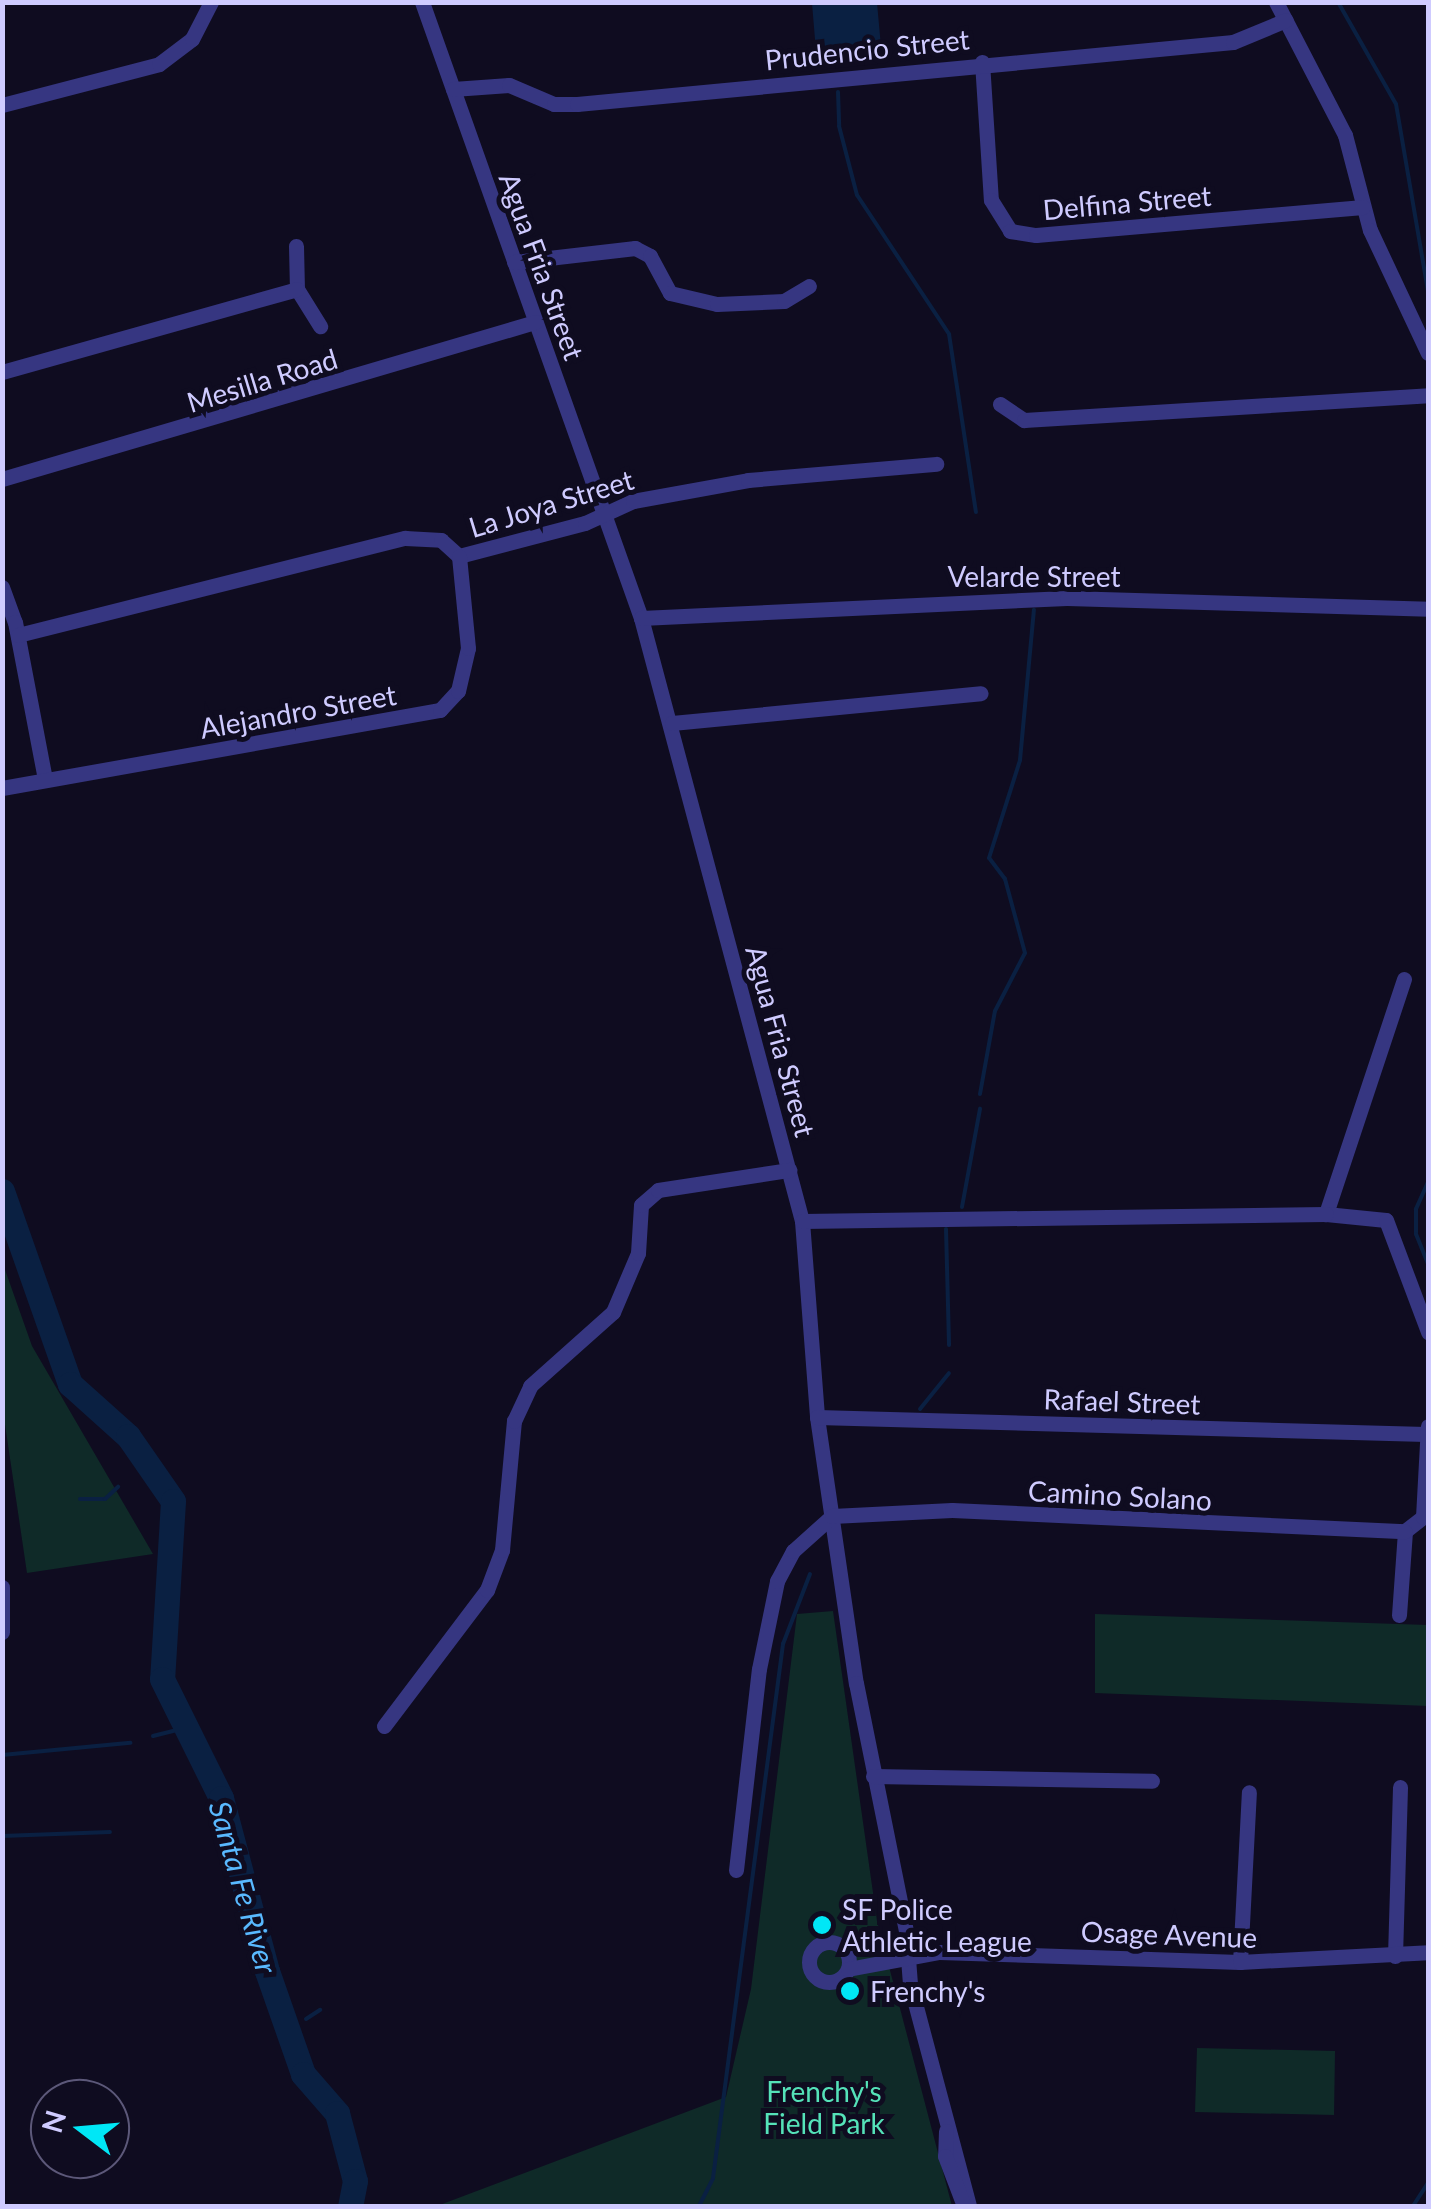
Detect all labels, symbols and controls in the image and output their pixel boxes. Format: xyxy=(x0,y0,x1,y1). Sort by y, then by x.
street label: Prudencio Street xyxy=(763,22,971,76)
street label: Agua Fria Street xyxy=(493,168,591,364)
street label: Delfina Street xyxy=(1041,178,1213,226)
street label: Mesilla Road xyxy=(183,341,341,419)
street label: La Joya Street xyxy=(464,462,638,544)
street label: Velarde Street xyxy=(947,559,1121,593)
street label: Alejandro Street xyxy=(197,677,399,745)
street label: Agua Fria Street xyxy=(739,942,823,1140)
street label: Rafael Street xyxy=(1043,1381,1201,1421)
street label: Camino Solano xyxy=(1027,1473,1213,1517)
water label: Santa Fe River xyxy=(202,1797,286,1977)
place label: SF Police Athletic League xyxy=(842,1892,1032,1958)
marker: SF Police Athletic League xyxy=(811,1914,833,1936)
street label: Osage Avenue xyxy=(1080,1914,1258,1954)
place label: Frenchy's xyxy=(870,1974,985,2008)
marker: Frenchy's xyxy=(839,1980,861,2002)
park label: Frenchy's Field Park xyxy=(763,2074,885,2140)
north arrow xyxy=(30,2079,130,2179)
text: N xyxy=(34,2106,72,2136)

